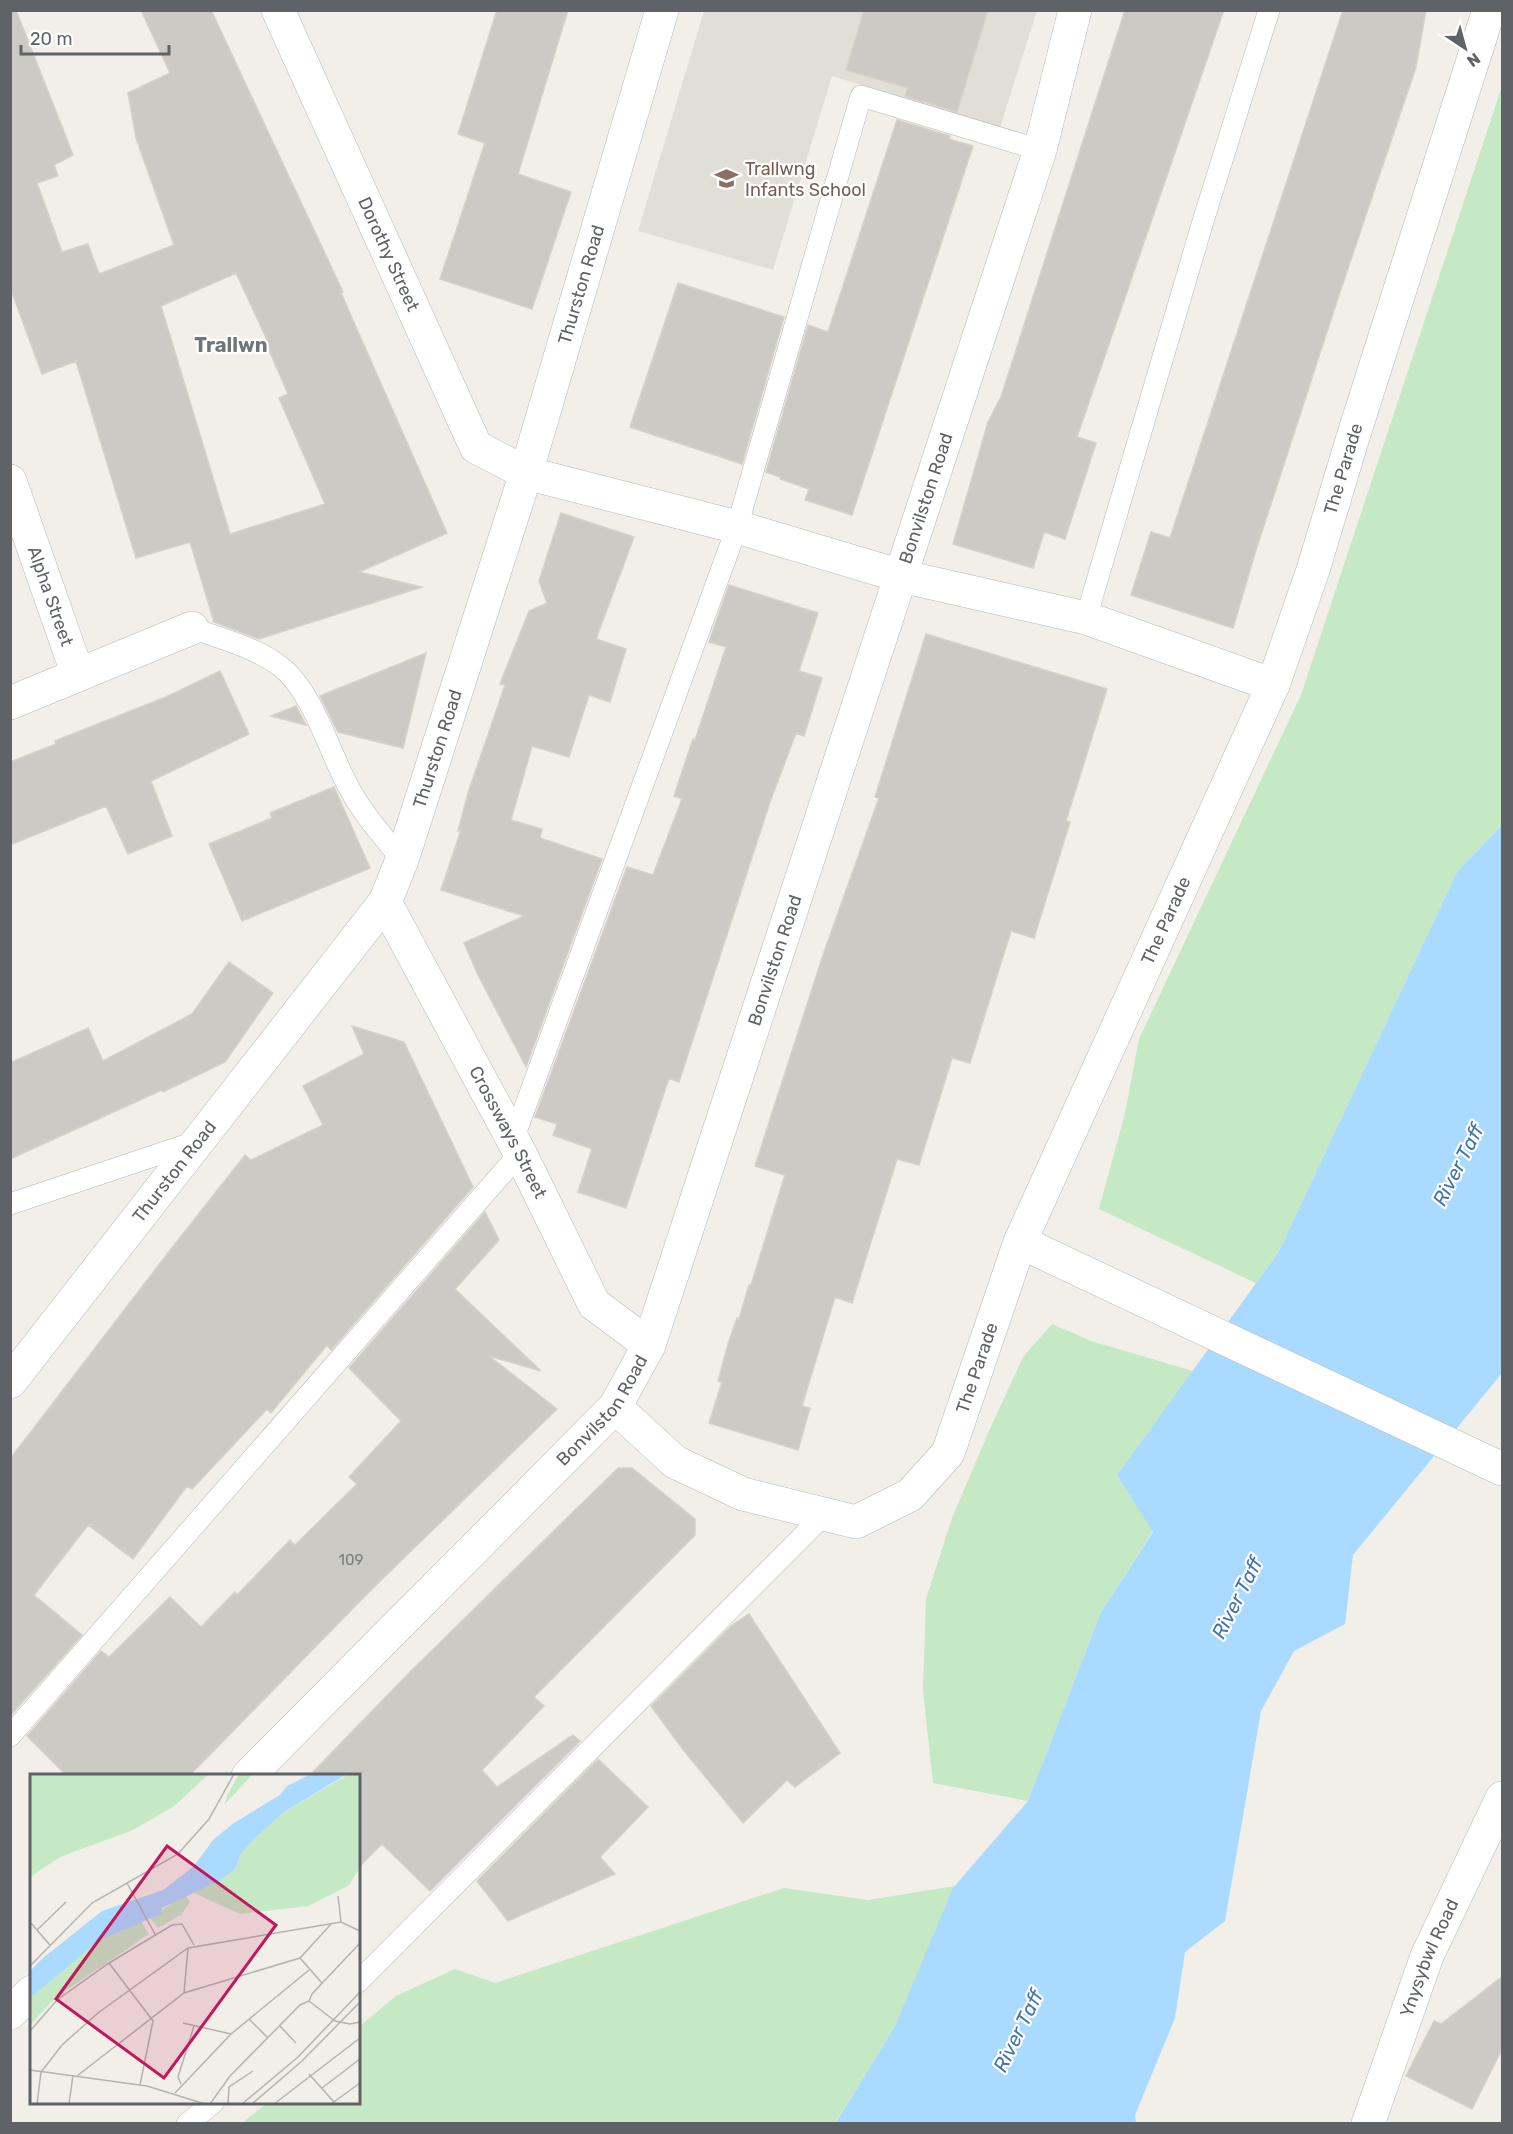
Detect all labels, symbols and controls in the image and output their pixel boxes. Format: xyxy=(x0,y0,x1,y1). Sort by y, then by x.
scale bar xyxy=(21,18,170,56)
north arrow xyxy=(1435,18,1495,78)
text: 20 m xyxy=(30,28,72,50)
text: N xyxy=(1463,49,1484,71)
place label: Trallwng Infants School xyxy=(745,158,866,201)
school or university icon: Trallwng Infants School xyxy=(714,166,740,192)
street label: Dorothy Street xyxy=(353,193,424,315)
street label: Thurston Road xyxy=(553,223,609,347)
district label: Trallwn xyxy=(194,333,268,357)
street label: The Parade xyxy=(1319,420,1368,517)
street label: Bonvilston Road xyxy=(894,430,958,567)
street label: Alpha Street xyxy=(23,543,78,649)
street label: Thurston Road xyxy=(408,687,467,811)
street label: The Parade xyxy=(1136,873,1196,968)
street label: Bonvilston Road xyxy=(743,892,807,1028)
street label: Crossways Street xyxy=(464,1062,552,1202)
street label: Thurston Road xyxy=(128,1116,221,1227)
water label: River Taff xyxy=(1427,1118,1490,1210)
street label: The Parade xyxy=(951,1320,1003,1416)
street label: Bonvilston Road xyxy=(552,1351,652,1470)
house number: 109 xyxy=(339,1551,364,1569)
water label: River Taff xyxy=(1206,1551,1269,1643)
inset map xyxy=(30,1774,360,2104)
street label: Ynysybwl Road xyxy=(1395,1895,1463,2020)
water label: River Taff xyxy=(988,1984,1049,2076)

